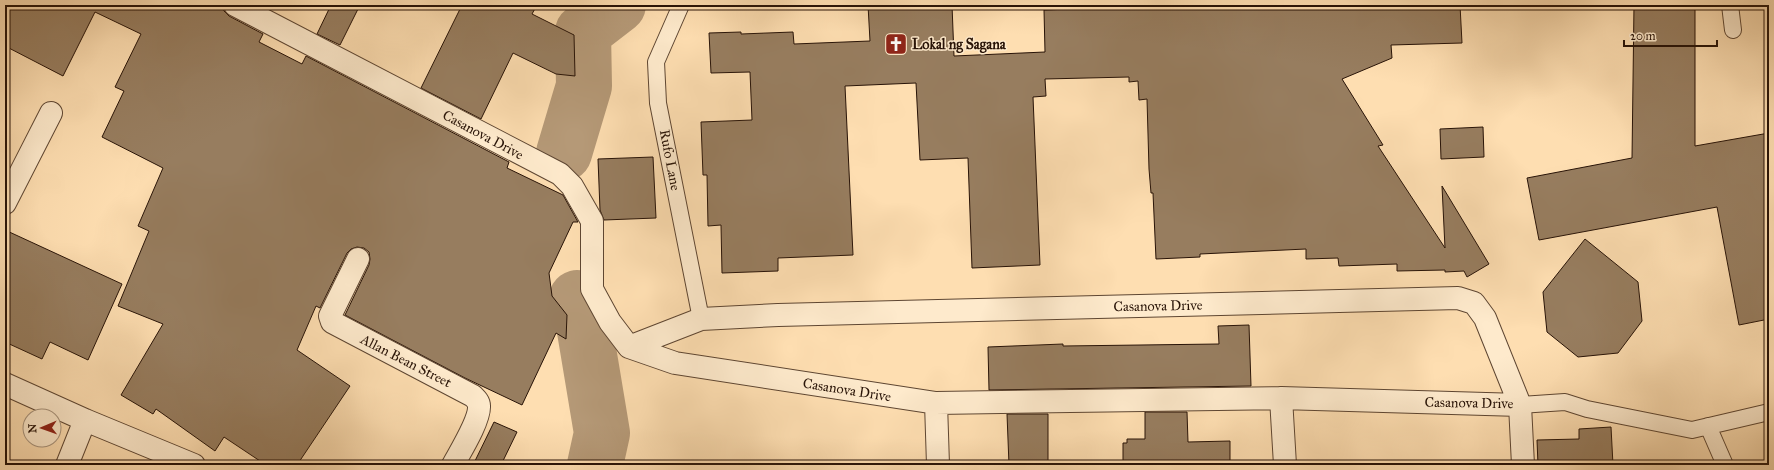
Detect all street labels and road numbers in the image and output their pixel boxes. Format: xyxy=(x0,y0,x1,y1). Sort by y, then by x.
street label: Casanova Drive xyxy=(440,107,526,163)
street label: Rufo Lane xyxy=(656,128,684,192)
street label: Casanova Drive xyxy=(1113,297,1203,315)
street label: Allan Bean Street xyxy=(357,330,454,391)
street label: Casanova Drive xyxy=(802,375,892,405)
street label: Casanova Drive xyxy=(1424,394,1514,412)

